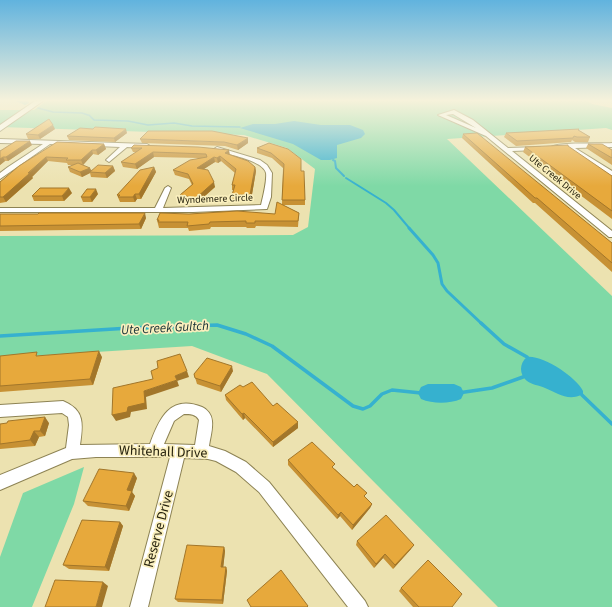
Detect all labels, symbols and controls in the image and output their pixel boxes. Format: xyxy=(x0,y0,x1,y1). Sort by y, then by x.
street label: Ute Creek Drive xyxy=(526,151,584,203)
street label: Wyndemere Circle xyxy=(177,191,253,207)
water label: Ute Creek Gultch xyxy=(121,317,210,339)
street label: Whitehall Drive xyxy=(118,440,208,464)
street label: Reserve Drive xyxy=(139,488,179,570)

